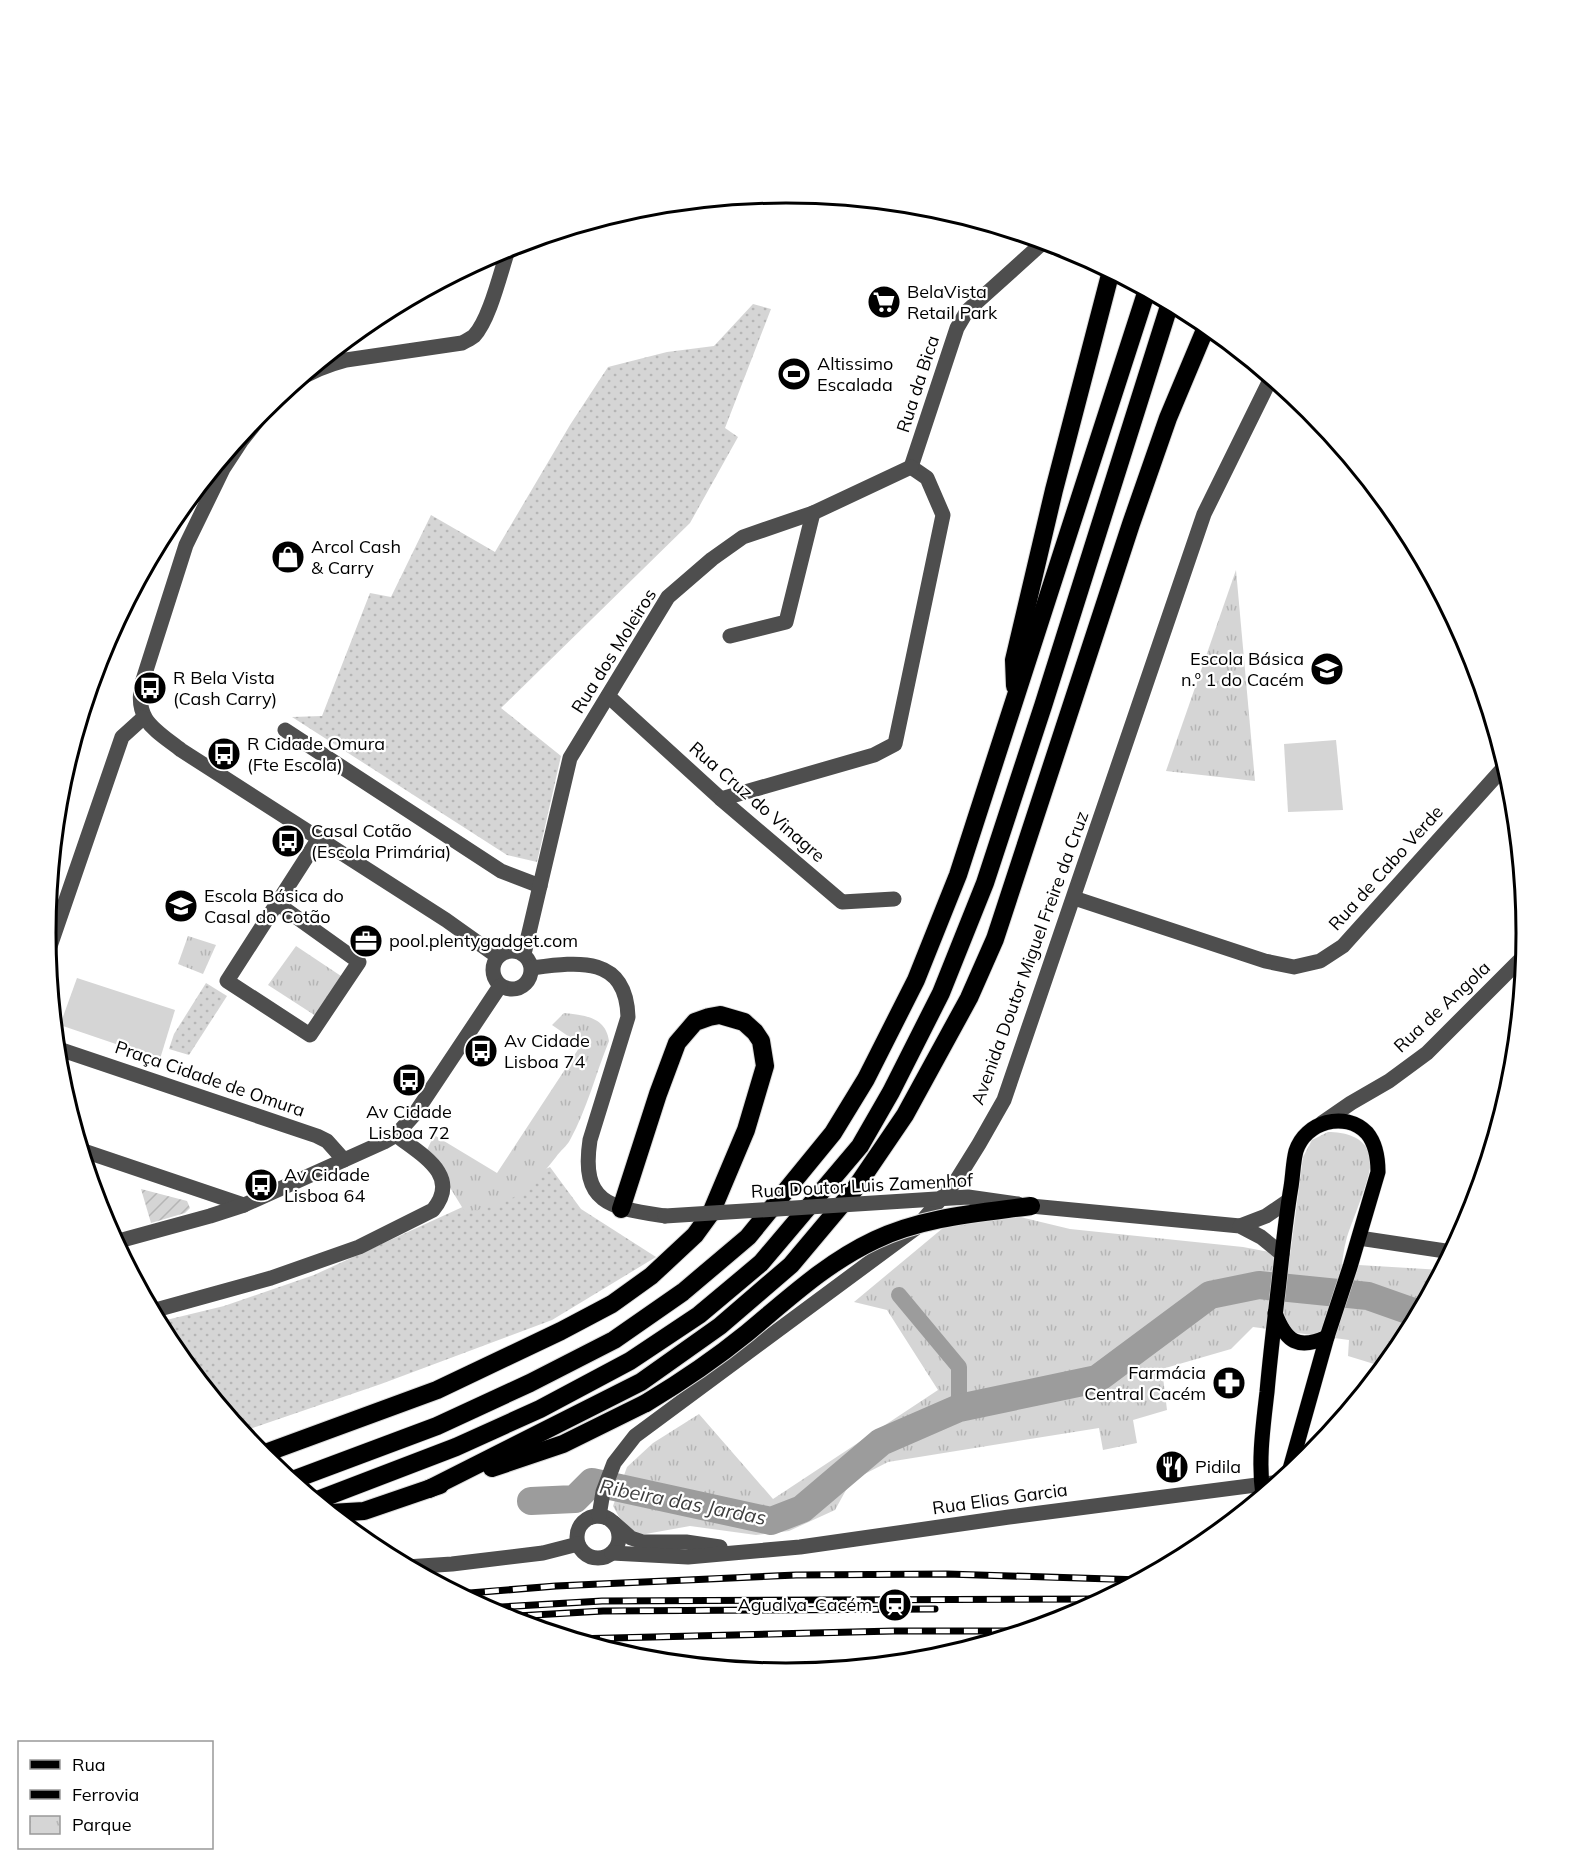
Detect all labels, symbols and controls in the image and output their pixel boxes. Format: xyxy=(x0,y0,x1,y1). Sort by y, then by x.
place label: BelaVista Retail Park xyxy=(907,280,998,324)
supermarket icon: BelaVista Retail Park xyxy=(866,284,902,320)
street label: Rua da Bica xyxy=(891,332,944,435)
place label: Altissimo Escalada xyxy=(817,352,893,396)
sports icon: Altissimo Escalada xyxy=(776,356,812,392)
place label: Arcol Cash & Carry xyxy=(311,535,401,579)
shop icon: Arcol Cash & Carry xyxy=(270,539,306,575)
street label: Rua dos Moleiros xyxy=(566,584,661,717)
place label: Escola Básica n.º 1 do Cacém xyxy=(1181,647,1304,691)
school or university icon: Escola Básica n.º 1 do Cacém xyxy=(1309,651,1345,687)
place label: R Bela Vista (Cash Carry) xyxy=(173,666,277,710)
bus stop icon: R Bela Vista (Cash Carry) xyxy=(132,670,168,706)
place label: R Cidade Omura (Fte Escola) xyxy=(247,732,385,776)
bus stop icon: R Cidade Omura (Fte Escola) xyxy=(206,736,242,772)
street label: Rua Cruz do Vinagre xyxy=(685,736,830,867)
street label: Rua de Cabo Verde xyxy=(1323,800,1448,935)
street label: Avenida Doutor Miguel Freire da Cruz xyxy=(966,808,1094,1108)
place label: Casal Cotão (Escola Primária) xyxy=(311,819,451,863)
bus stop icon: Casal Cotão (Escola Primária) xyxy=(270,823,306,859)
place label: Escola Básica do Casal do Cotão xyxy=(204,884,344,928)
school or university icon: Escola Básica do Casal do Cotão xyxy=(163,888,199,924)
office icon: pool.plentygadget.com xyxy=(348,923,384,959)
place label: pool.plentygadget.com xyxy=(389,929,578,952)
street label: Rua de Angola xyxy=(1389,956,1495,1057)
place label: Av Cidade Lisboa 74 xyxy=(504,1029,590,1073)
bus stop icon: Av Cidade Lisboa 74 xyxy=(463,1033,499,1069)
street label: Praça Cidade de Omura xyxy=(112,1035,308,1122)
bus stop icon: Av Cidade Lisboa 72 xyxy=(391,1062,427,1098)
place label: Av Cidade Lisboa 72 xyxy=(366,1100,452,1144)
place label: Av Cidade Lisboa 64 xyxy=(284,1163,370,1207)
bus stop icon: Av Cidade Lisboa 64 xyxy=(243,1167,279,1203)
street label: Rua Doutor Luis Zamenhof xyxy=(750,1168,975,1203)
place label: Farmácia Central Cacém xyxy=(1084,1361,1206,1405)
pharmacy icon: Farmácia Central Cacém xyxy=(1211,1365,1247,1401)
restaurant icon: Pidila xyxy=(1154,1449,1190,1485)
place label: Pidila xyxy=(1195,1455,1241,1478)
water label: Ribeira das Jardas xyxy=(598,1473,769,1530)
street label: Rua Elias Garcia xyxy=(931,1478,1069,1519)
station icon: Agualva-Cacém xyxy=(877,1587,913,1623)
place label: Agualva-Cacém xyxy=(738,1593,872,1616)
legend xyxy=(18,1741,213,1849)
text: Rua xyxy=(72,1753,106,1776)
text: Ferrovia xyxy=(72,1783,139,1806)
text: Parque xyxy=(72,1813,131,1836)

